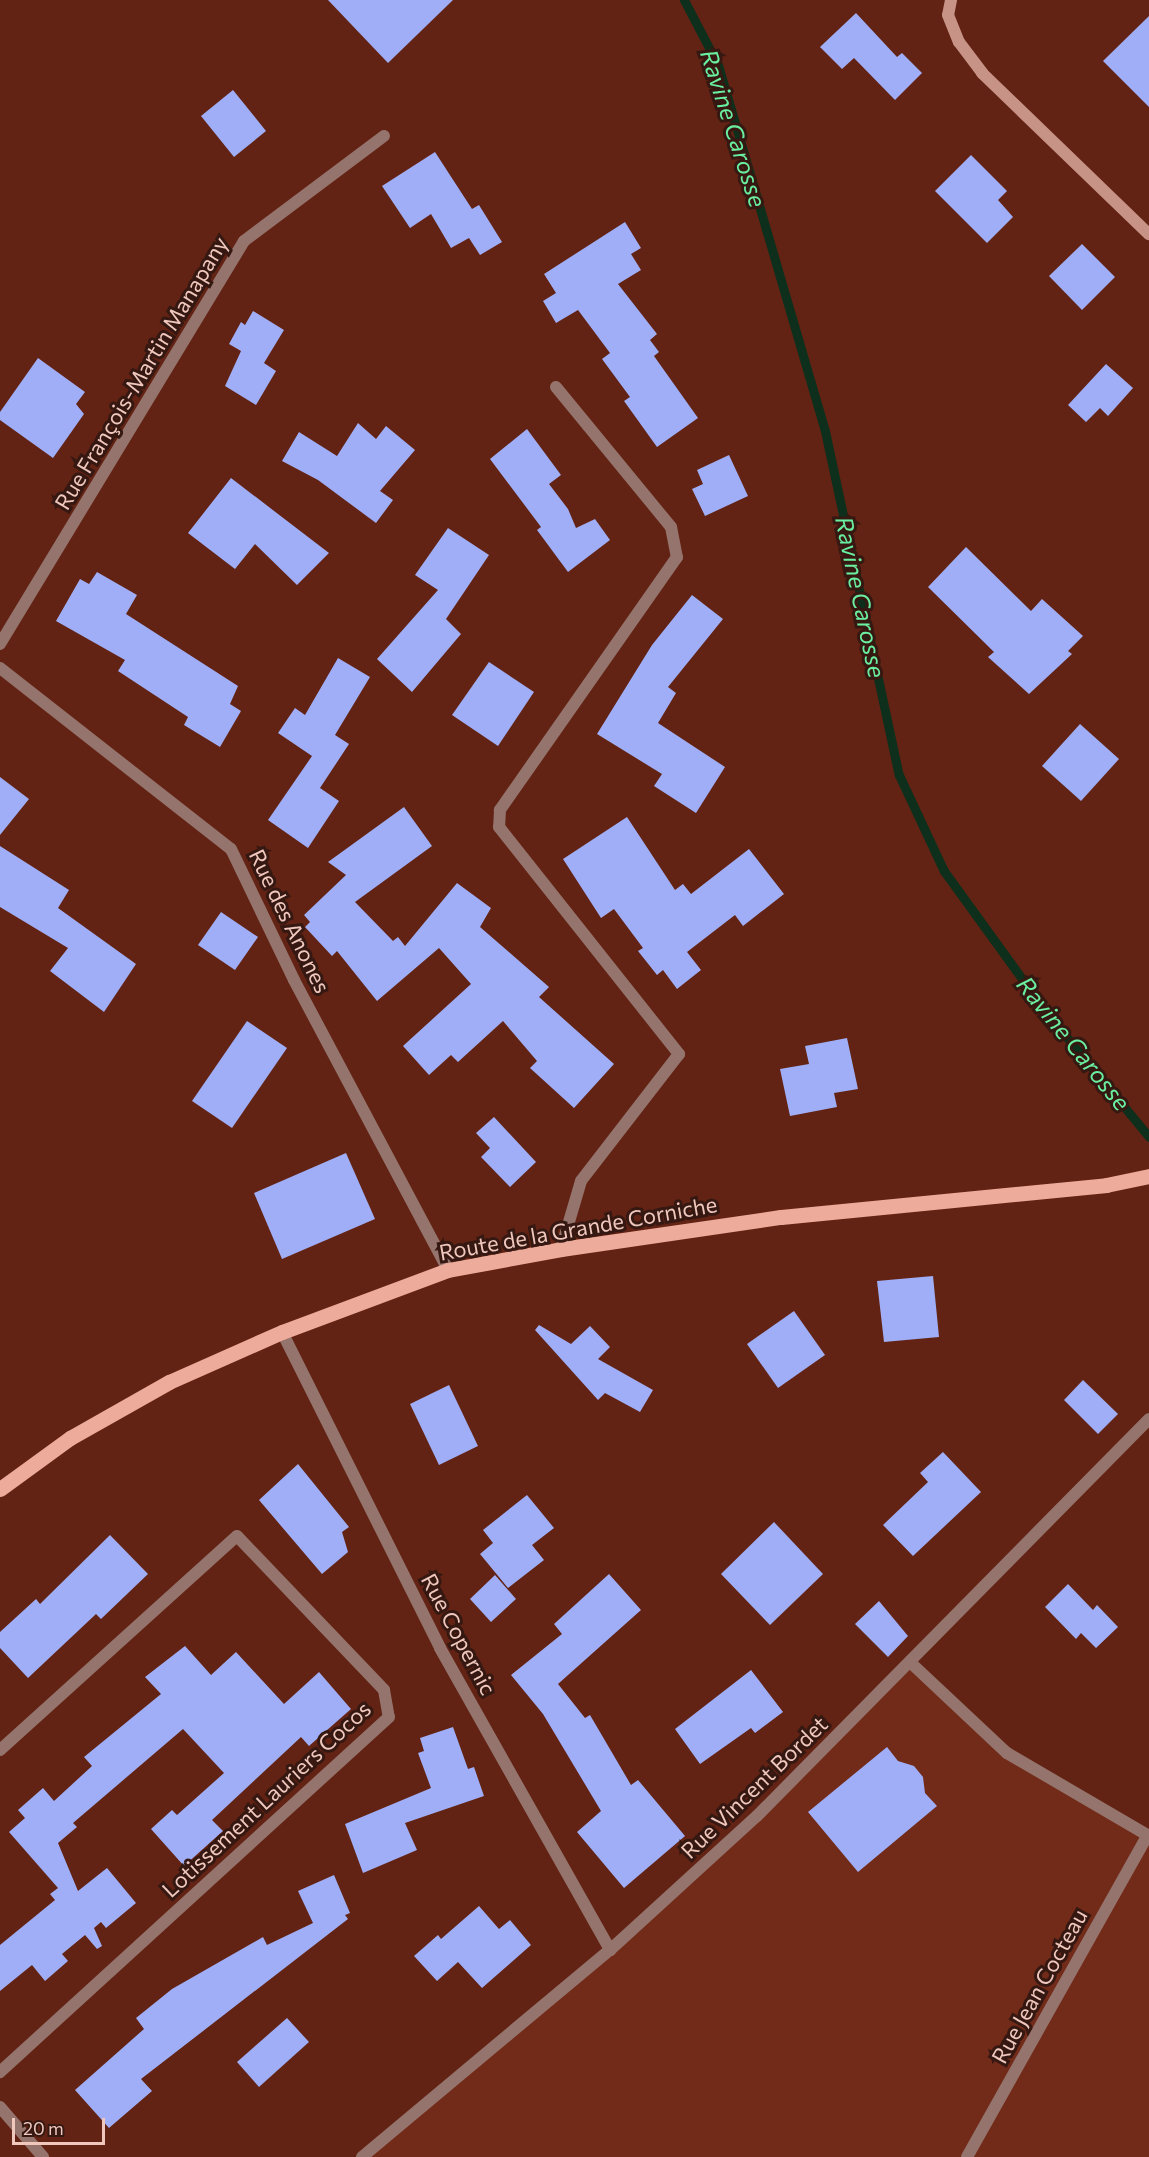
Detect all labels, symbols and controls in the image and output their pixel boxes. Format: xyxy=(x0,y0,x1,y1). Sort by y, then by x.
water label: Ravine Carosse xyxy=(695,45,773,211)
street label: Rue François-Martin Manapany xyxy=(49,232,233,514)
water label: Ravine Carosse xyxy=(830,514,892,680)
street label: Rue des Anones xyxy=(244,845,336,997)
water label: Ravine Carosse xyxy=(1011,970,1137,1116)
street label: Route de la Grande Corniche xyxy=(437,1191,719,1265)
street label: Rue Copernic xyxy=(416,1569,502,1699)
street label: Lotissement Lauriers Cocos xyxy=(156,1695,376,1903)
street label: Rue Vincent Bordet xyxy=(675,1710,833,1864)
street label: Rue Jean Cocteau xyxy=(986,1904,1092,2068)
scale bar xyxy=(15,2106,108,2144)
text: 20 m xyxy=(23,2117,64,2139)

